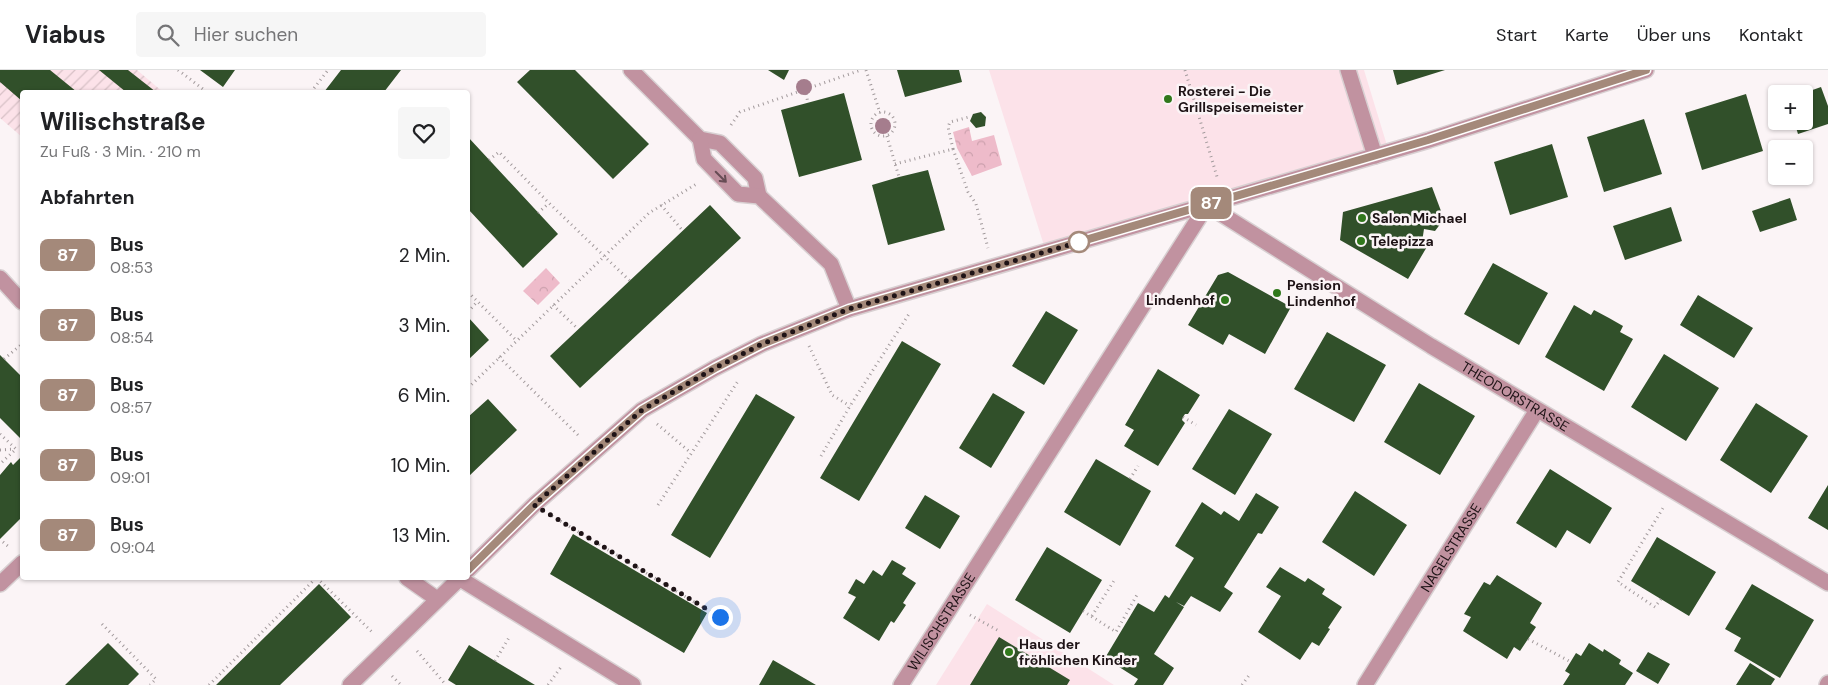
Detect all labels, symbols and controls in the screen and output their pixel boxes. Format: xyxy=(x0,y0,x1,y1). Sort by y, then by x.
search box xyxy=(136,12,486,57)
text: Viabus xyxy=(25,19,106,50)
icon: search xyxy=(154,21,182,49)
text: Hier suchen xyxy=(194,22,298,47)
text: Start xyxy=(1496,23,1537,47)
text: Karte xyxy=(1565,23,1609,47)
text: Über uns xyxy=(1637,23,1711,47)
text: Kontakt xyxy=(1739,23,1803,47)
place label: Rosterei - Die Grillspeisemeister xyxy=(1178,82,1304,116)
map controls xyxy=(1768,85,1813,185)
button: + xyxy=(1768,85,1813,130)
marker: Rosterei - Die Grillspeisemeister xyxy=(1162,93,1174,105)
text: Wilischstraße xyxy=(40,106,205,137)
button: heart xyxy=(398,107,450,159)
button: − xyxy=(1768,140,1813,185)
text: Zu Fuß · 3 Min. · 210 m xyxy=(40,141,201,162)
one-way arrow xyxy=(714,171,727,183)
text: Abfahrten xyxy=(40,185,134,210)
line badge: 87 xyxy=(1188,187,1234,219)
text: 87 xyxy=(1201,191,1221,215)
place label: Salon Michael xyxy=(1372,209,1467,227)
marker: Salon Michael xyxy=(1356,212,1368,224)
unlabelled marker xyxy=(1068,231,1090,253)
text: Bus xyxy=(110,232,144,257)
place label: Telepizza xyxy=(1371,232,1434,250)
marker: Telepizza xyxy=(1355,235,1367,247)
text: 87 xyxy=(57,243,78,267)
text: 2 Min. xyxy=(399,243,450,268)
text: 08:53 xyxy=(110,257,153,278)
place label: Pension Lindenhof xyxy=(1287,276,1356,310)
marker: Pension Lindenhof xyxy=(1271,287,1283,299)
place label: Lindenhof xyxy=(1146,291,1215,309)
marker: Lindenhof xyxy=(1219,294,1231,306)
text: Bus xyxy=(110,302,144,327)
text: 87 xyxy=(57,313,78,337)
text: 3 Min. xyxy=(399,313,450,338)
text: 08:54 xyxy=(110,327,153,348)
street label: THEODORSTRASSE xyxy=(1458,357,1572,435)
text: Bus xyxy=(110,372,144,397)
text: 87 xyxy=(57,383,78,407)
text: 6 Min. xyxy=(398,383,450,408)
text: 08:57 xyxy=(110,397,152,418)
text: Bus xyxy=(110,442,144,467)
text: 87 xyxy=(57,453,78,477)
text: 10 Min. xyxy=(391,453,450,478)
text: 09:01 xyxy=(110,467,150,488)
street label: NAGELSTRASSE xyxy=(1416,500,1485,595)
text: Bus xyxy=(110,512,144,537)
text: 87 xyxy=(57,523,78,547)
text: 13 Min. xyxy=(393,523,450,548)
text: 09:04 xyxy=(110,537,155,558)
street label: WILISCHSTRASSE xyxy=(903,569,979,674)
your location xyxy=(708,605,733,630)
place label: Haus der fröhlichen Kinder xyxy=(1019,635,1137,669)
marker: Haus der fröhlichen Kinder xyxy=(1003,646,1015,658)

